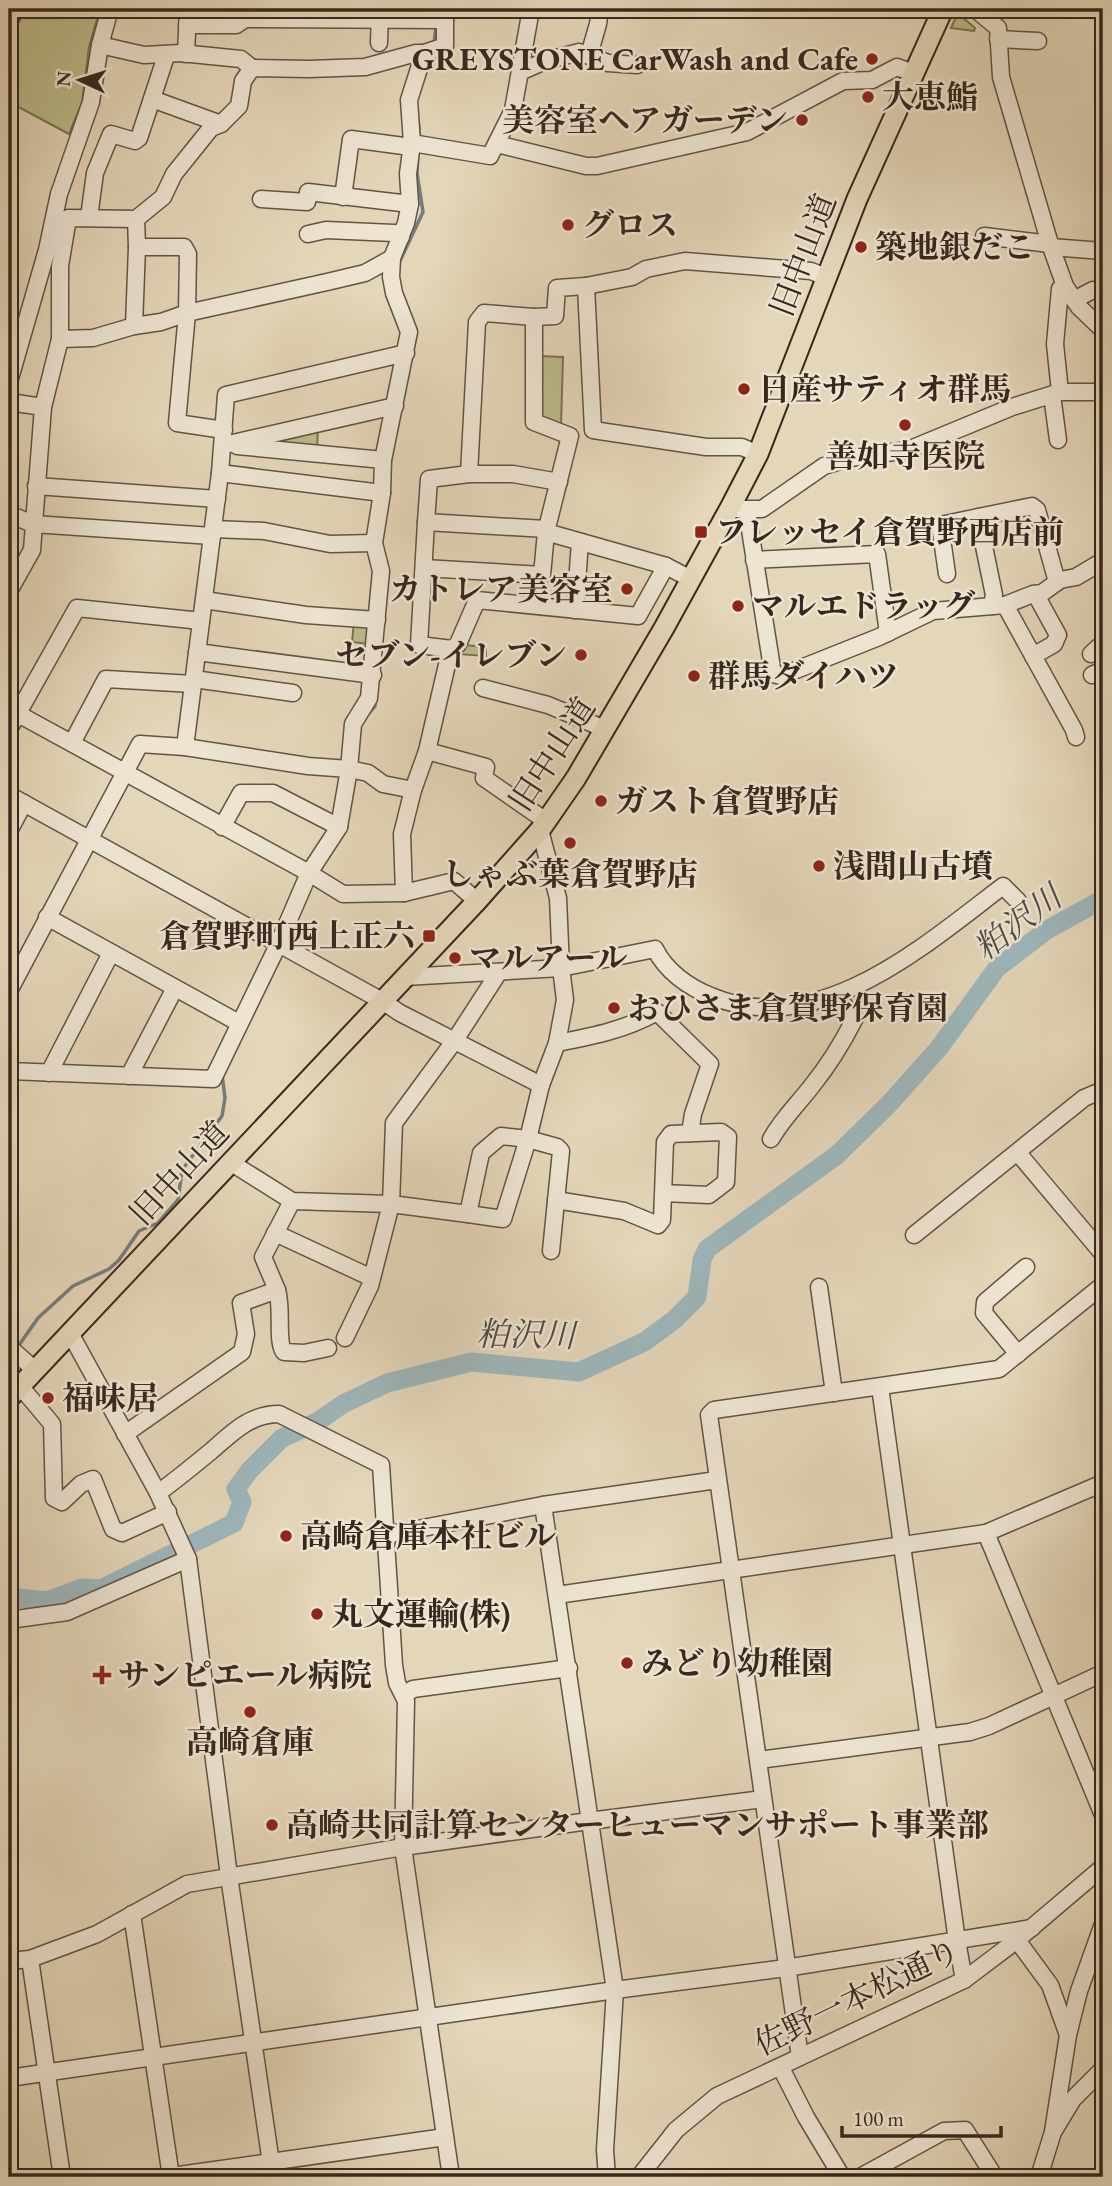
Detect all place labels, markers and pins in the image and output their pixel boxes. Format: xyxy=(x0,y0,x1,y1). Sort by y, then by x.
place label: GREYSTONE CarWash and Cafe xyxy=(412,38,858,80)
marker: GREYSTONE CarWash and Cafe xyxy=(864,51,880,67)
place label: 大恵鮨 xyxy=(882,76,978,118)
marker: 大恵鮨 xyxy=(860,89,876,105)
place label: 美容室ヘアガーデン xyxy=(502,99,788,141)
marker: 美容室ヘアガーデン xyxy=(794,112,810,128)
place label: グロス xyxy=(582,204,678,246)
marker: グロス xyxy=(560,217,576,233)
place label: 築地銀だこ xyxy=(875,226,1035,268)
marker: 築地銀だこ xyxy=(853,239,869,255)
place label: 日産サティオ群馬 xyxy=(758,368,1011,410)
marker: 日産サティオ群馬 xyxy=(736,381,752,397)
marker: 善如寺医院 xyxy=(897,417,913,433)
place label: 善如寺医院 xyxy=(825,435,985,477)
place label: フレッセイ倉賀野西店前 xyxy=(715,511,1064,553)
marker: フレッセイ倉賀野西店前 xyxy=(693,524,709,540)
place label: カトレア美容室 xyxy=(389,568,613,610)
marker: カトレア美容室 xyxy=(619,581,635,597)
place label: マルエドラッグ xyxy=(752,585,975,627)
marker: マルエドラッグ xyxy=(730,598,746,614)
place label: セブン-イレブン xyxy=(335,634,567,676)
marker: セブン-イレブン xyxy=(573,647,589,663)
place label: 群馬ダイハツ xyxy=(708,655,899,697)
marker: 群馬ダイハツ xyxy=(686,668,702,684)
place label: ガスト倉賀野店 xyxy=(615,780,839,822)
marker: ガスト倉賀野店 xyxy=(593,793,609,809)
marker: しゃぶ葉倉賀野店 xyxy=(562,835,578,851)
place label: 浅間山古墳 xyxy=(833,845,993,887)
place label: しゃぶ葉倉賀野店 xyxy=(442,853,698,895)
marker: 浅間山古墳 xyxy=(811,858,827,874)
place label: 倉賀野町西上正六 xyxy=(159,915,415,957)
marker: 倉賀野町西上正六 xyxy=(421,928,437,944)
place label: マルアール xyxy=(469,937,627,979)
marker: マルアール xyxy=(447,950,463,966)
place label: おひさま倉賀野保育園 xyxy=(628,987,948,1029)
marker: おひさま倉賀野保育園 xyxy=(606,1000,622,1016)
place label: 福味居 xyxy=(62,1377,158,1419)
marker: 福味居 xyxy=(40,1390,56,1406)
place label: 高崎倉庫本社ビル xyxy=(300,1515,556,1557)
marker: 高崎倉庫本社ビル xyxy=(278,1528,294,1544)
place label: 丸文運輸(株) xyxy=(331,1593,510,1635)
marker: 丸文運輸(株) xyxy=(309,1606,325,1622)
place label: みどり幼稚園 xyxy=(641,1642,833,1684)
place label: サンピエール病院 xyxy=(118,1654,372,1696)
marker: みどり幼稚園 xyxy=(619,1655,635,1671)
marker: サンピエール病院 xyxy=(92,1665,112,1685)
marker: 高崎倉庫 xyxy=(242,1704,258,1720)
place label: 高崎倉庫 xyxy=(186,1721,314,1763)
place label: 高崎共同計算センターヒューマンサポート事業部 xyxy=(286,1804,989,1846)
marker: 高崎共同計算センターヒューマンサポート事業部 xyxy=(264,1817,280,1833)

